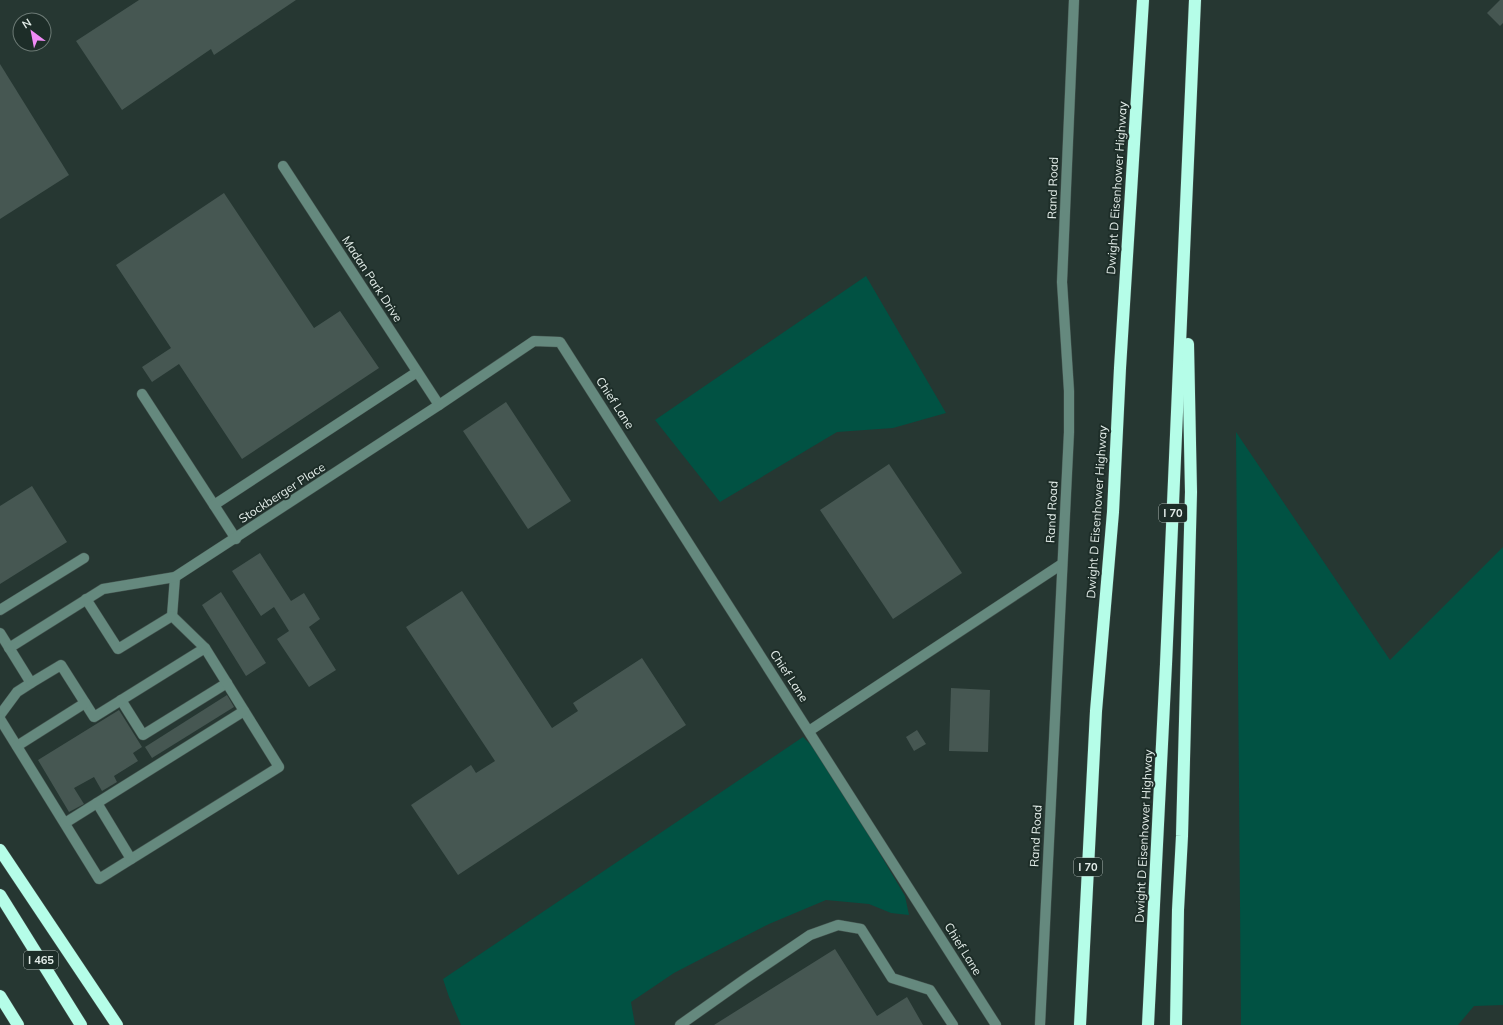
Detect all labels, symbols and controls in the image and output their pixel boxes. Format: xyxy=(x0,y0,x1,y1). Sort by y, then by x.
north arrow xyxy=(12,12,52,52)
text: N xyxy=(19,15,34,32)
street label: Dwight D Eisenhower Highway xyxy=(1103,100,1130,275)
street label: Rand Road xyxy=(1044,157,1061,219)
street label: Madan Park Drive xyxy=(339,233,406,325)
street label: Chief Lane xyxy=(593,374,638,432)
street label: Dwight D Eisenhower Highway xyxy=(1083,424,1110,599)
street label: Stockberger Place xyxy=(236,459,328,526)
street label: Rand Road xyxy=(1042,480,1061,543)
road number: I 70 xyxy=(1159,504,1187,522)
street label: Chief Lane xyxy=(767,647,812,705)
street label: Dwight D Eisenhower Highway xyxy=(1131,748,1156,923)
street label: Rand Road xyxy=(1026,804,1045,867)
road number: I 70 xyxy=(1074,858,1102,876)
street label: Chief Lane xyxy=(941,920,985,978)
road number: I 465 xyxy=(24,951,58,969)

